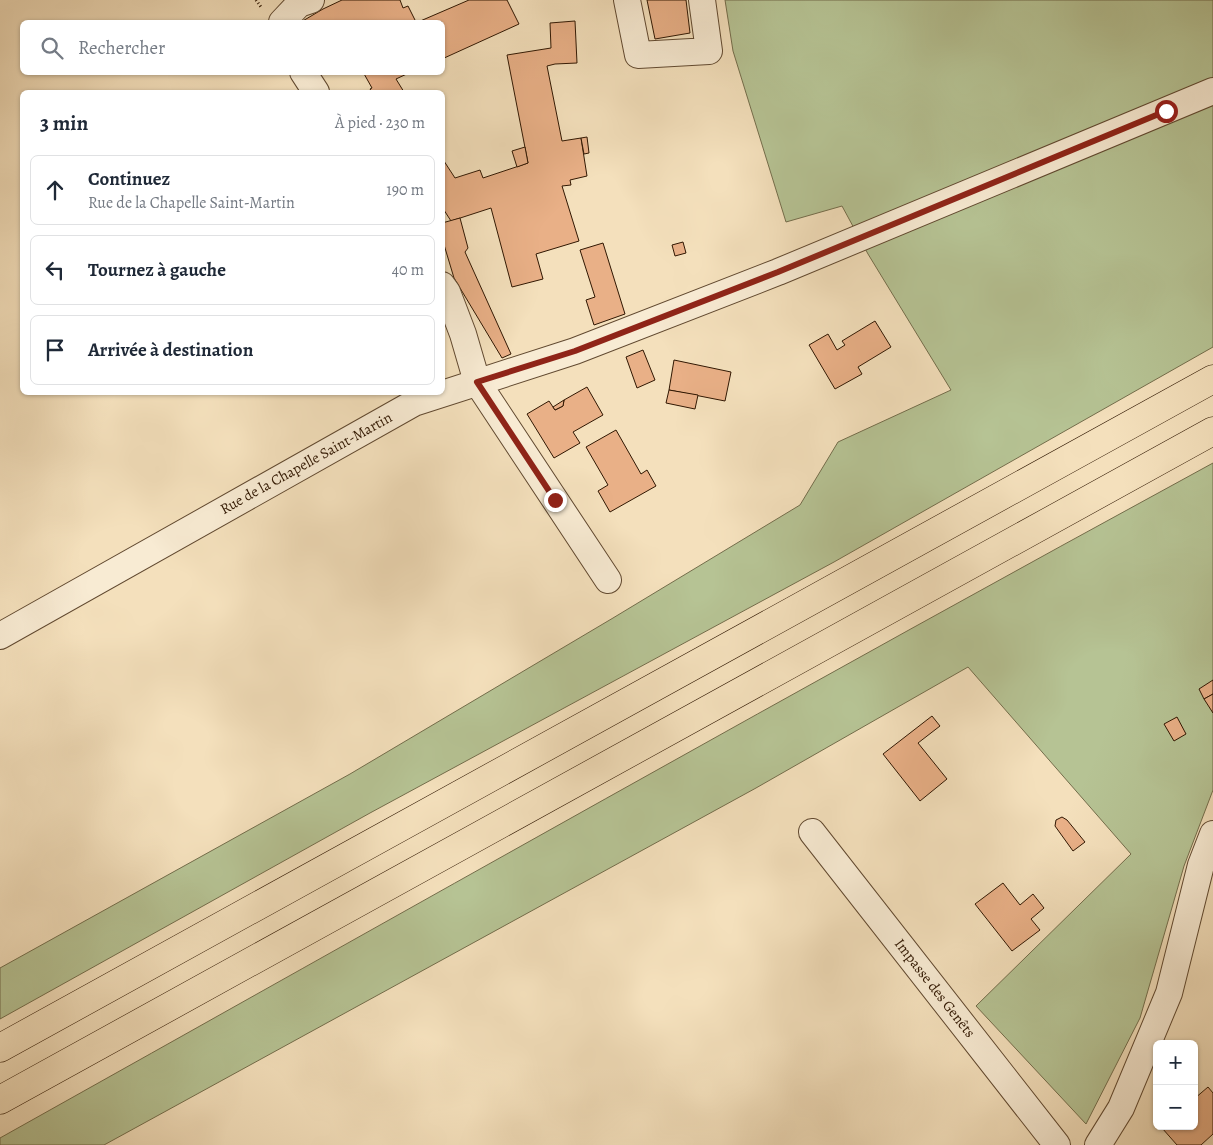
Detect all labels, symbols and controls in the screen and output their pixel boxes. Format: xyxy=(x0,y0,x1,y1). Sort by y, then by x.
search box xyxy=(20,20,445,75)
icon: search xyxy=(38,34,66,62)
text: Rechercher xyxy=(78,35,165,61)
route start xyxy=(1155,100,1178,123)
text: 3 min xyxy=(40,109,88,137)
text: À pied · 230 m xyxy=(335,112,425,134)
text: Continuez xyxy=(88,166,170,192)
icon: ahead xyxy=(41,176,69,204)
text: 190 m xyxy=(386,179,424,201)
text: Rue de la Chapelle Saint-Martin xyxy=(88,192,295,214)
icon: left xyxy=(41,256,69,284)
text: Tournez à gauche xyxy=(88,257,226,283)
text: 40 m xyxy=(392,259,424,281)
icon: arrive xyxy=(41,336,69,364)
text: Arrivée à destination xyxy=(88,337,253,363)
street label: Rue de la Chapelle Saint-Martin xyxy=(216,407,396,519)
route end xyxy=(544,489,567,512)
street label: Impasse des Genêts xyxy=(890,934,980,1042)
map controls xyxy=(1153,1040,1198,1130)
button: + xyxy=(1153,1040,1198,1085)
button: − xyxy=(1153,1085,1198,1130)

